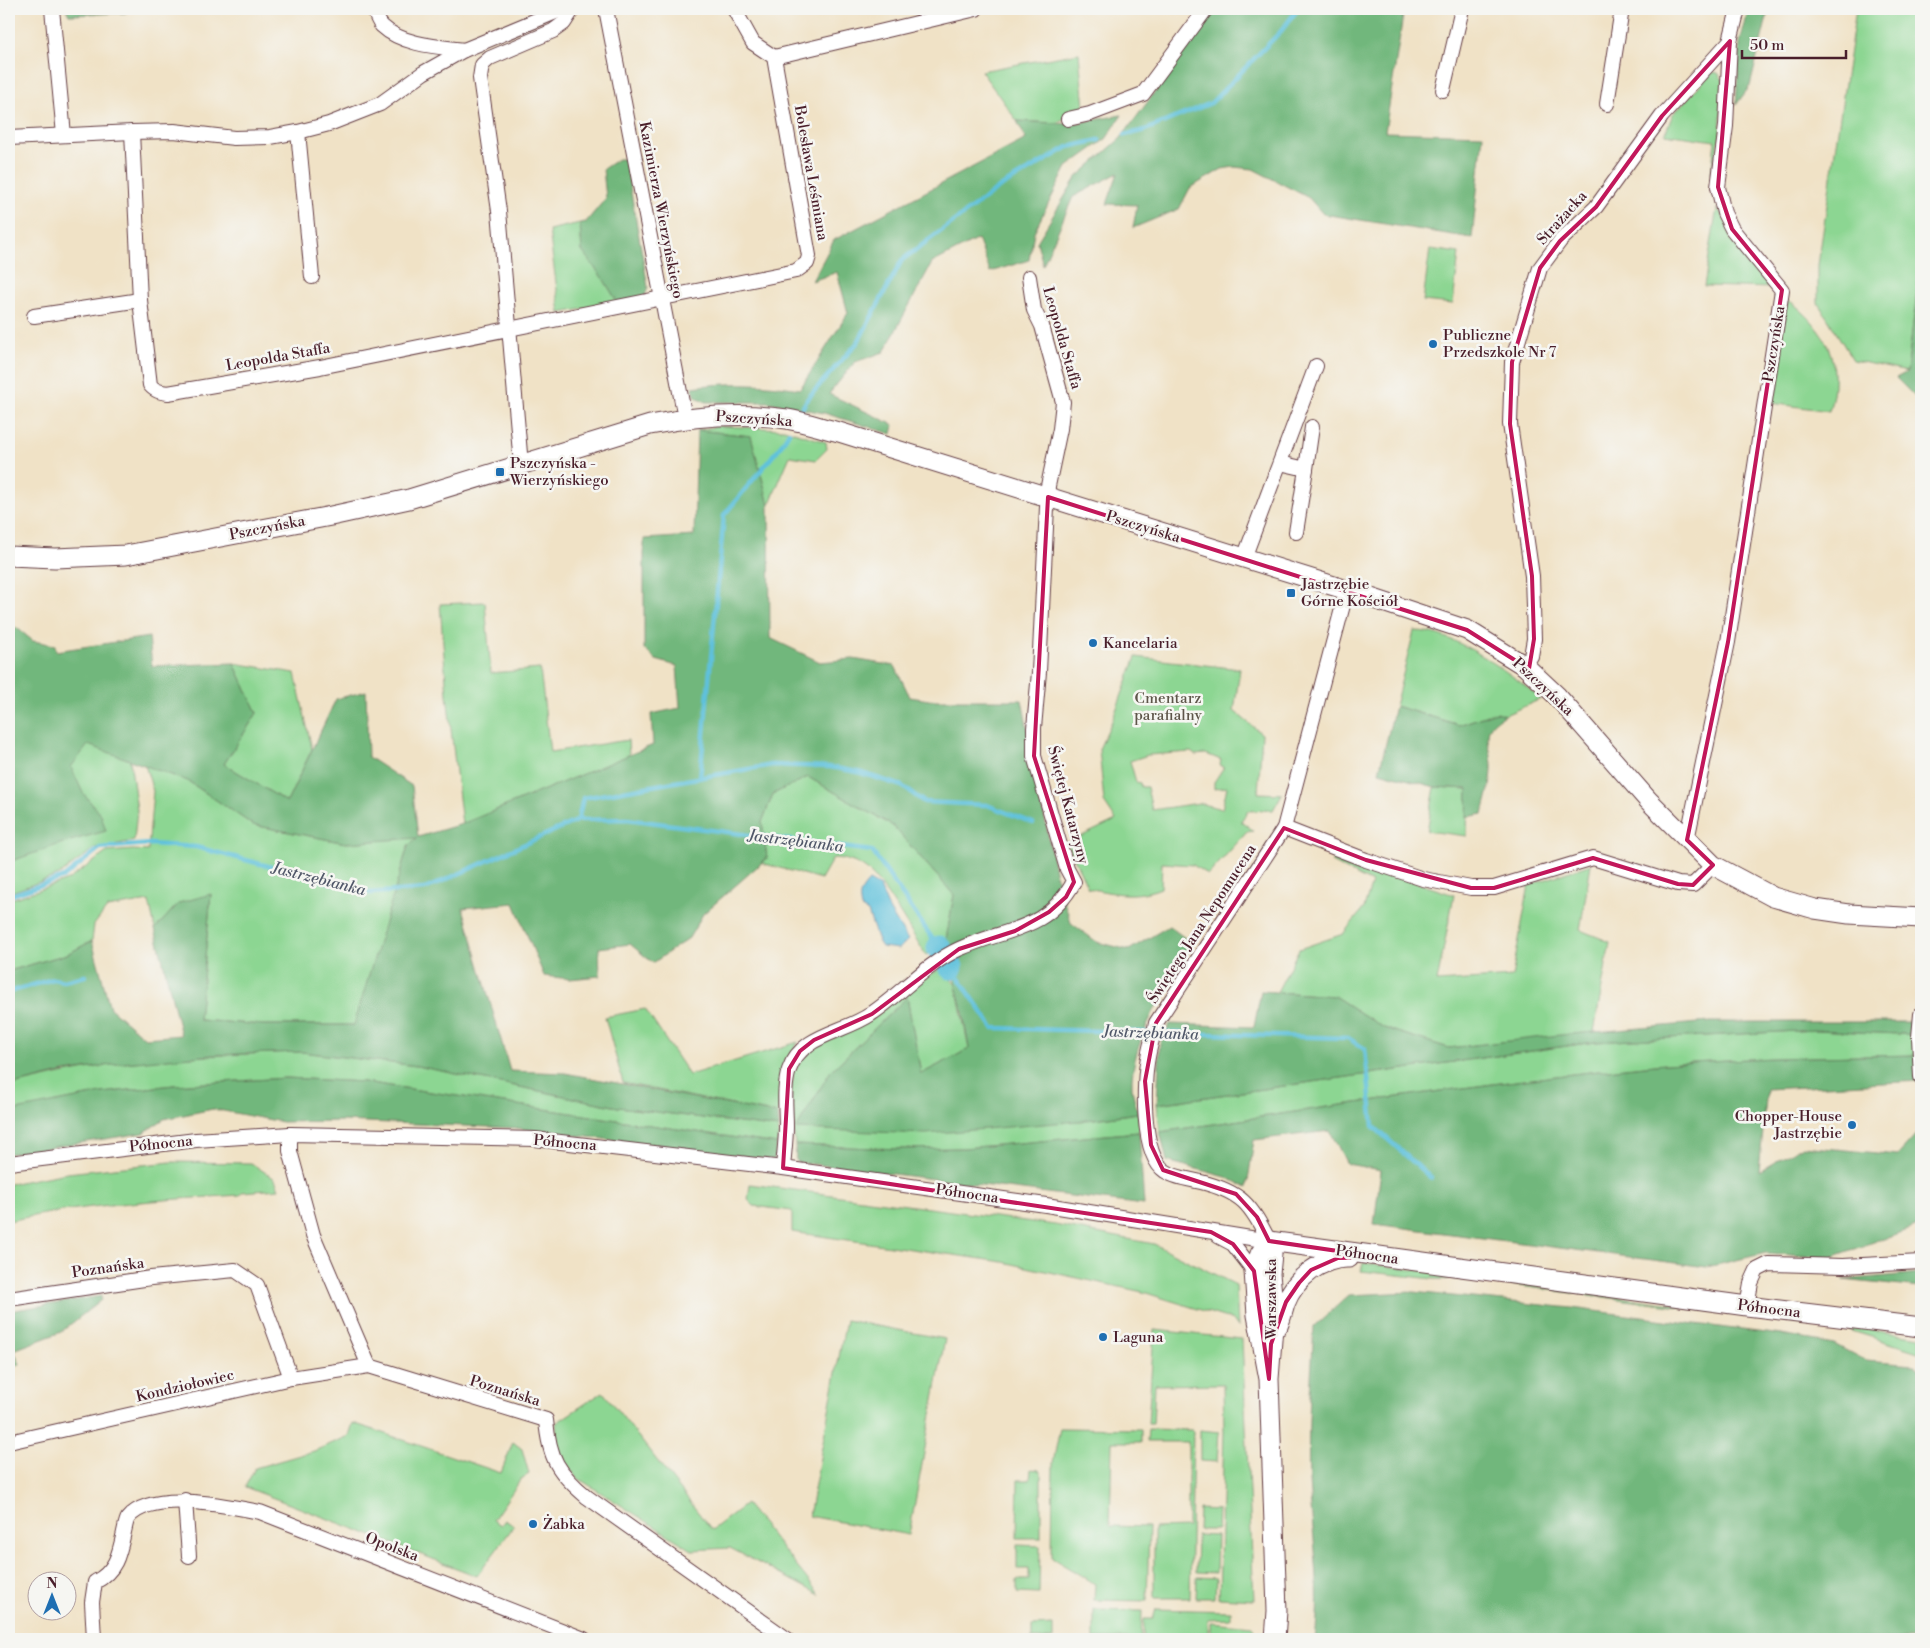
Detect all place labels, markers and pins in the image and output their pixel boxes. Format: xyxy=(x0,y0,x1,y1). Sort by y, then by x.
place label: Publiczne Przedszkole Nr 7 xyxy=(1443,326,1557,362)
marker: Publiczne Przedszkole Nr 7 xyxy=(1427,338,1439,350)
place label: Pszczyńska - Wierzyńskiego xyxy=(509,454,609,490)
marker: Pszczyńska - Wierzyńskiego xyxy=(494,466,506,478)
place label: Jastrzębie Górne Kościół xyxy=(1300,575,1399,611)
marker: Jastrzębie Górne Kościół xyxy=(1285,587,1297,599)
place label: Kancelaria xyxy=(1103,634,1178,653)
marker: Kancelaria xyxy=(1087,637,1099,649)
place label: Chopper-House Jastrzębie xyxy=(1735,1107,1842,1143)
marker: Chopper-House Jastrzębie xyxy=(1846,1119,1858,1131)
place label: Laguna xyxy=(1113,1328,1164,1347)
marker: Laguna xyxy=(1097,1331,1109,1343)
place label: Żabka xyxy=(543,1514,585,1534)
marker: Żabka xyxy=(527,1518,539,1530)

